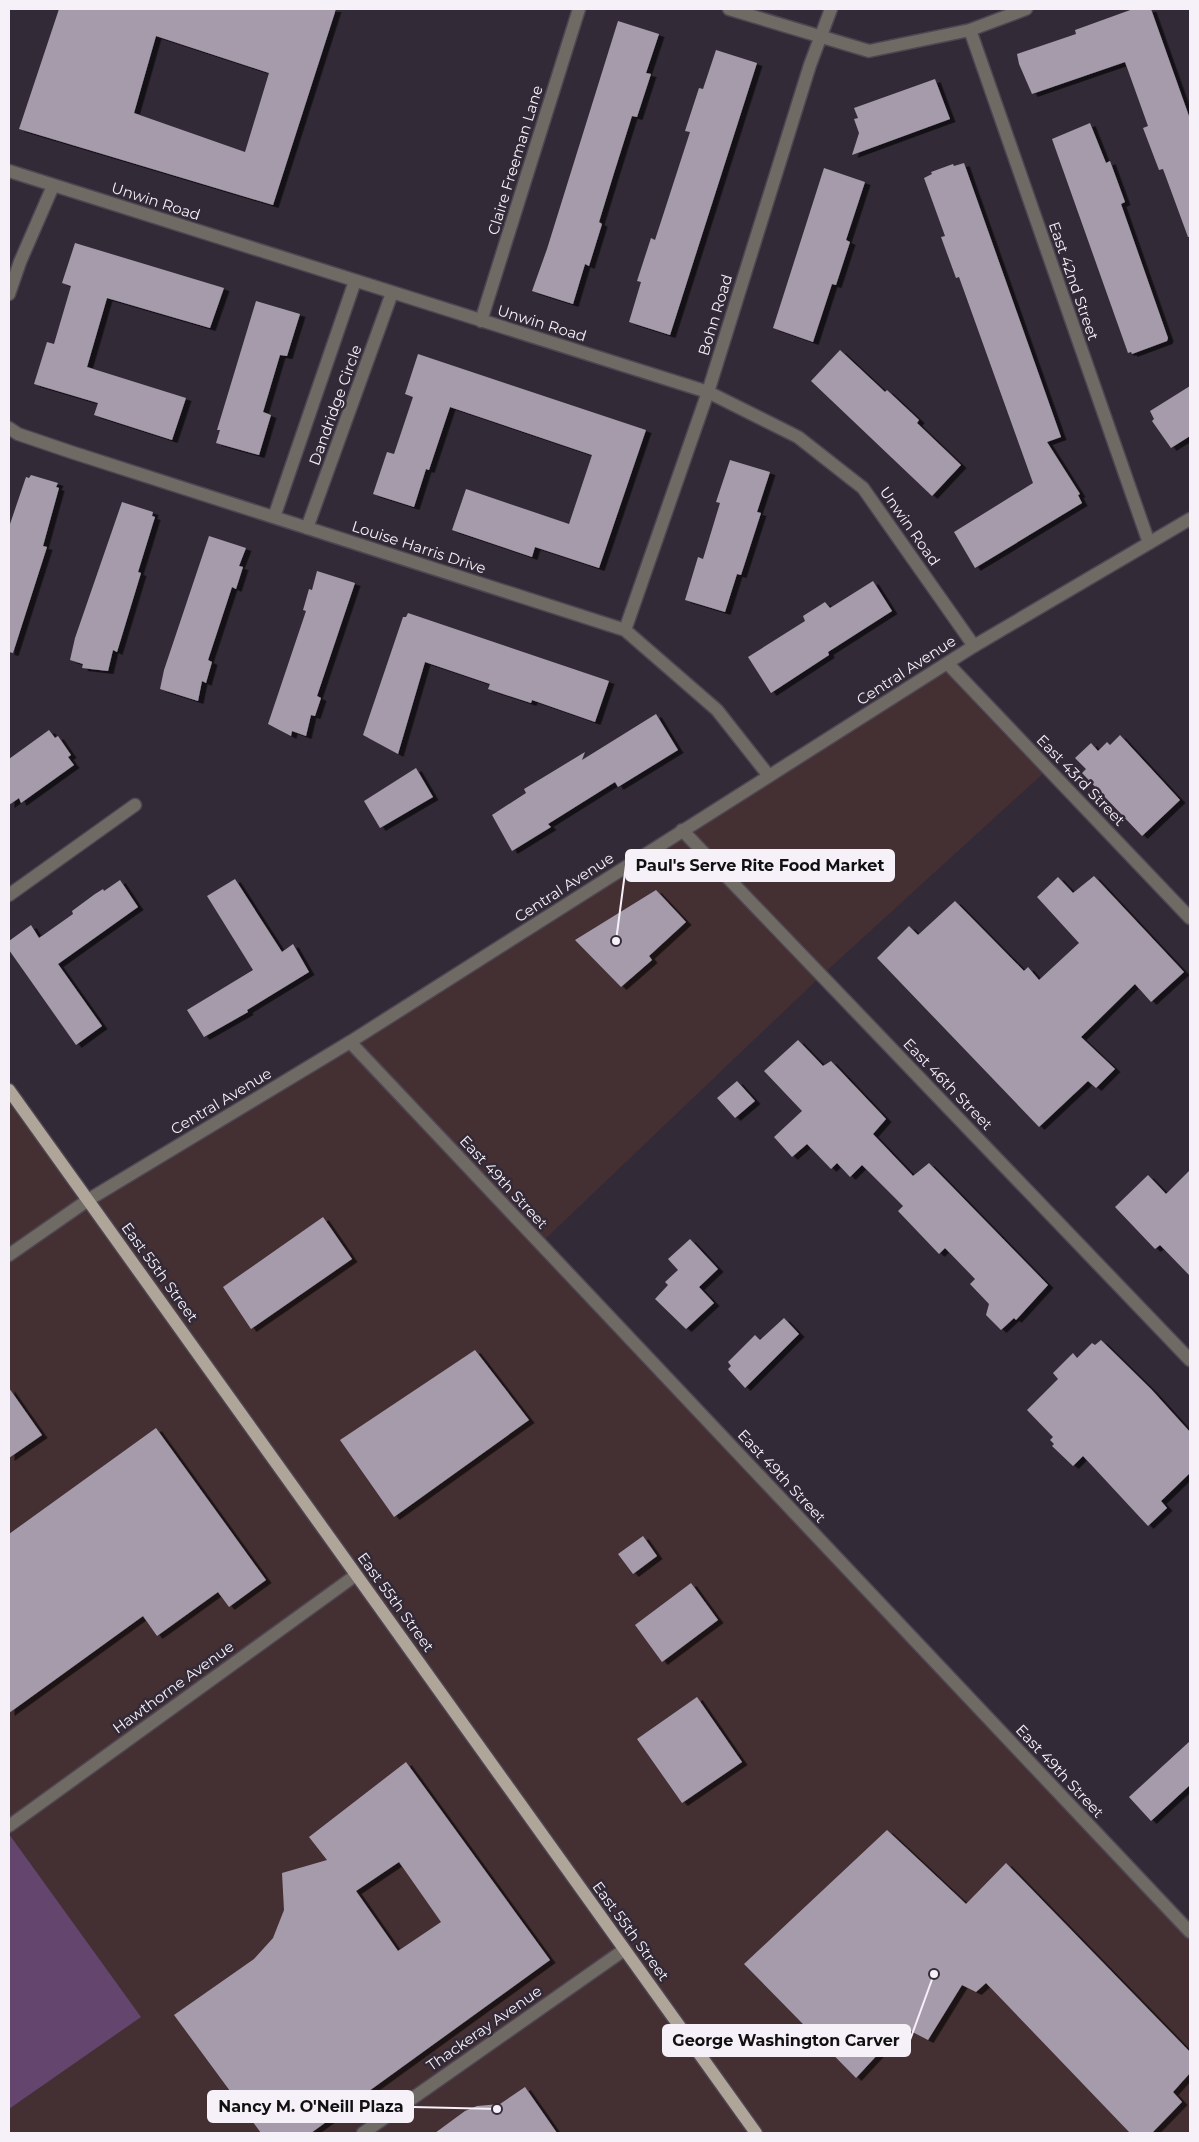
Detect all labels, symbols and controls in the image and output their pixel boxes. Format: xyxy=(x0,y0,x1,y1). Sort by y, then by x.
street label: Claire Freeman Lane xyxy=(483,83,547,237)
street label: Unwin Road xyxy=(109,178,203,224)
street label: East 42nd Street xyxy=(1045,219,1103,343)
street label: Bohn Road xyxy=(694,272,736,358)
street label: Unwin Road xyxy=(495,300,589,346)
street label: Dandridge Circle xyxy=(304,342,366,468)
street label: Unwin Road xyxy=(876,483,944,569)
street label: Louise Harris Drive xyxy=(350,516,488,578)
street label: Central Avenue xyxy=(853,631,959,709)
street label: East 43rd Street xyxy=(1033,730,1129,830)
street label: Central Avenue xyxy=(511,848,617,926)
callout: Paul's Serve Rite Food Market xyxy=(626,850,894,881)
text: Paul's Serve Rite Food Market xyxy=(636,856,884,875)
street label: East 46th Street xyxy=(899,1034,997,1134)
street label: Central Avenue xyxy=(167,1063,275,1139)
street label: East 49th Street xyxy=(456,1131,552,1233)
street label: East 55th Street xyxy=(117,1218,203,1326)
street label: East 49th Street xyxy=(734,1425,830,1527)
street label: East 55th Street xyxy=(353,1548,439,1656)
street label: Hawthorne Avenue xyxy=(109,1637,237,1737)
street label: East 49th Street xyxy=(1012,1720,1108,1822)
street label: East 55th Street xyxy=(588,1877,674,1985)
street label: Thackeray Avenue xyxy=(423,1981,545,2075)
callout: George Washington Carver xyxy=(663,2025,910,2056)
text: George Washington Carver xyxy=(672,2031,900,2050)
callout: Nancy M. O'Neill Plaza xyxy=(208,2091,413,2122)
text: Nancy M. O'Neill Plaza xyxy=(218,2097,404,2116)

